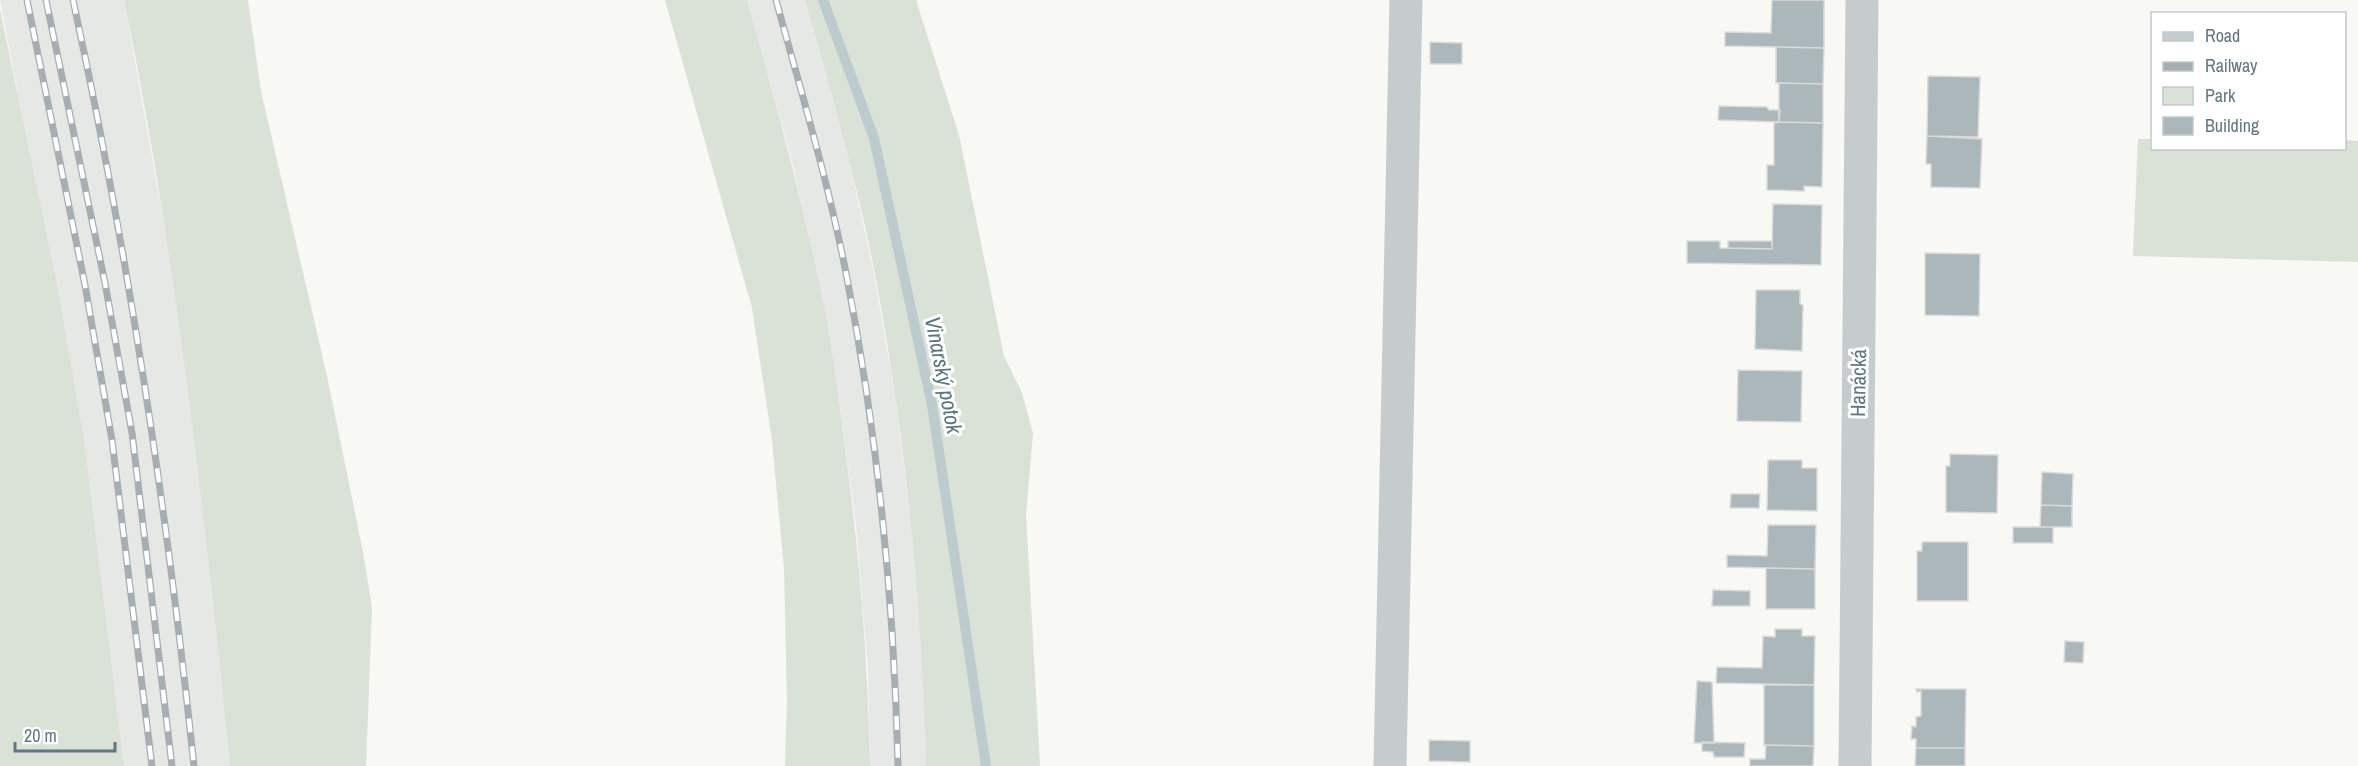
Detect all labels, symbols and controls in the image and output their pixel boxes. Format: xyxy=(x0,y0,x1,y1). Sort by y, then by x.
legend xyxy=(2151,12,2346,150)
text: Road xyxy=(2205,23,2240,48)
text: Railway xyxy=(2205,53,2258,78)
text: Park xyxy=(2205,83,2236,108)
text: Building xyxy=(2205,113,2260,138)
water label: Vinarský potok xyxy=(918,314,970,437)
street label: Hanácká xyxy=(1843,348,1873,417)
scale bar xyxy=(15,715,116,753)
text: 20 m xyxy=(24,723,57,748)

